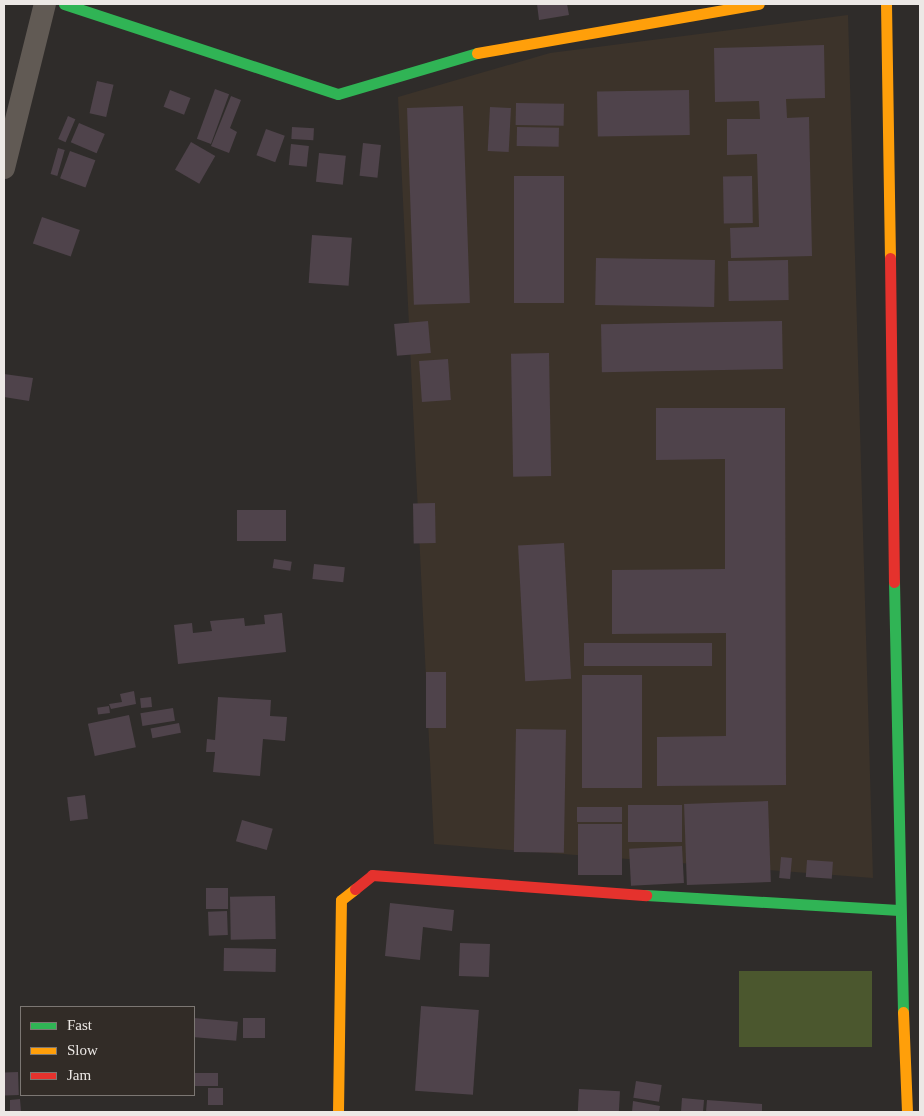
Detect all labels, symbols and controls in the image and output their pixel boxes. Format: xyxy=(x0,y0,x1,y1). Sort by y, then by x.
legend xyxy=(20,1006,195,1096)
text: Fast xyxy=(67,1017,92,1033)
text: Slow xyxy=(67,1042,98,1058)
text: Jam xyxy=(67,1067,91,1083)

